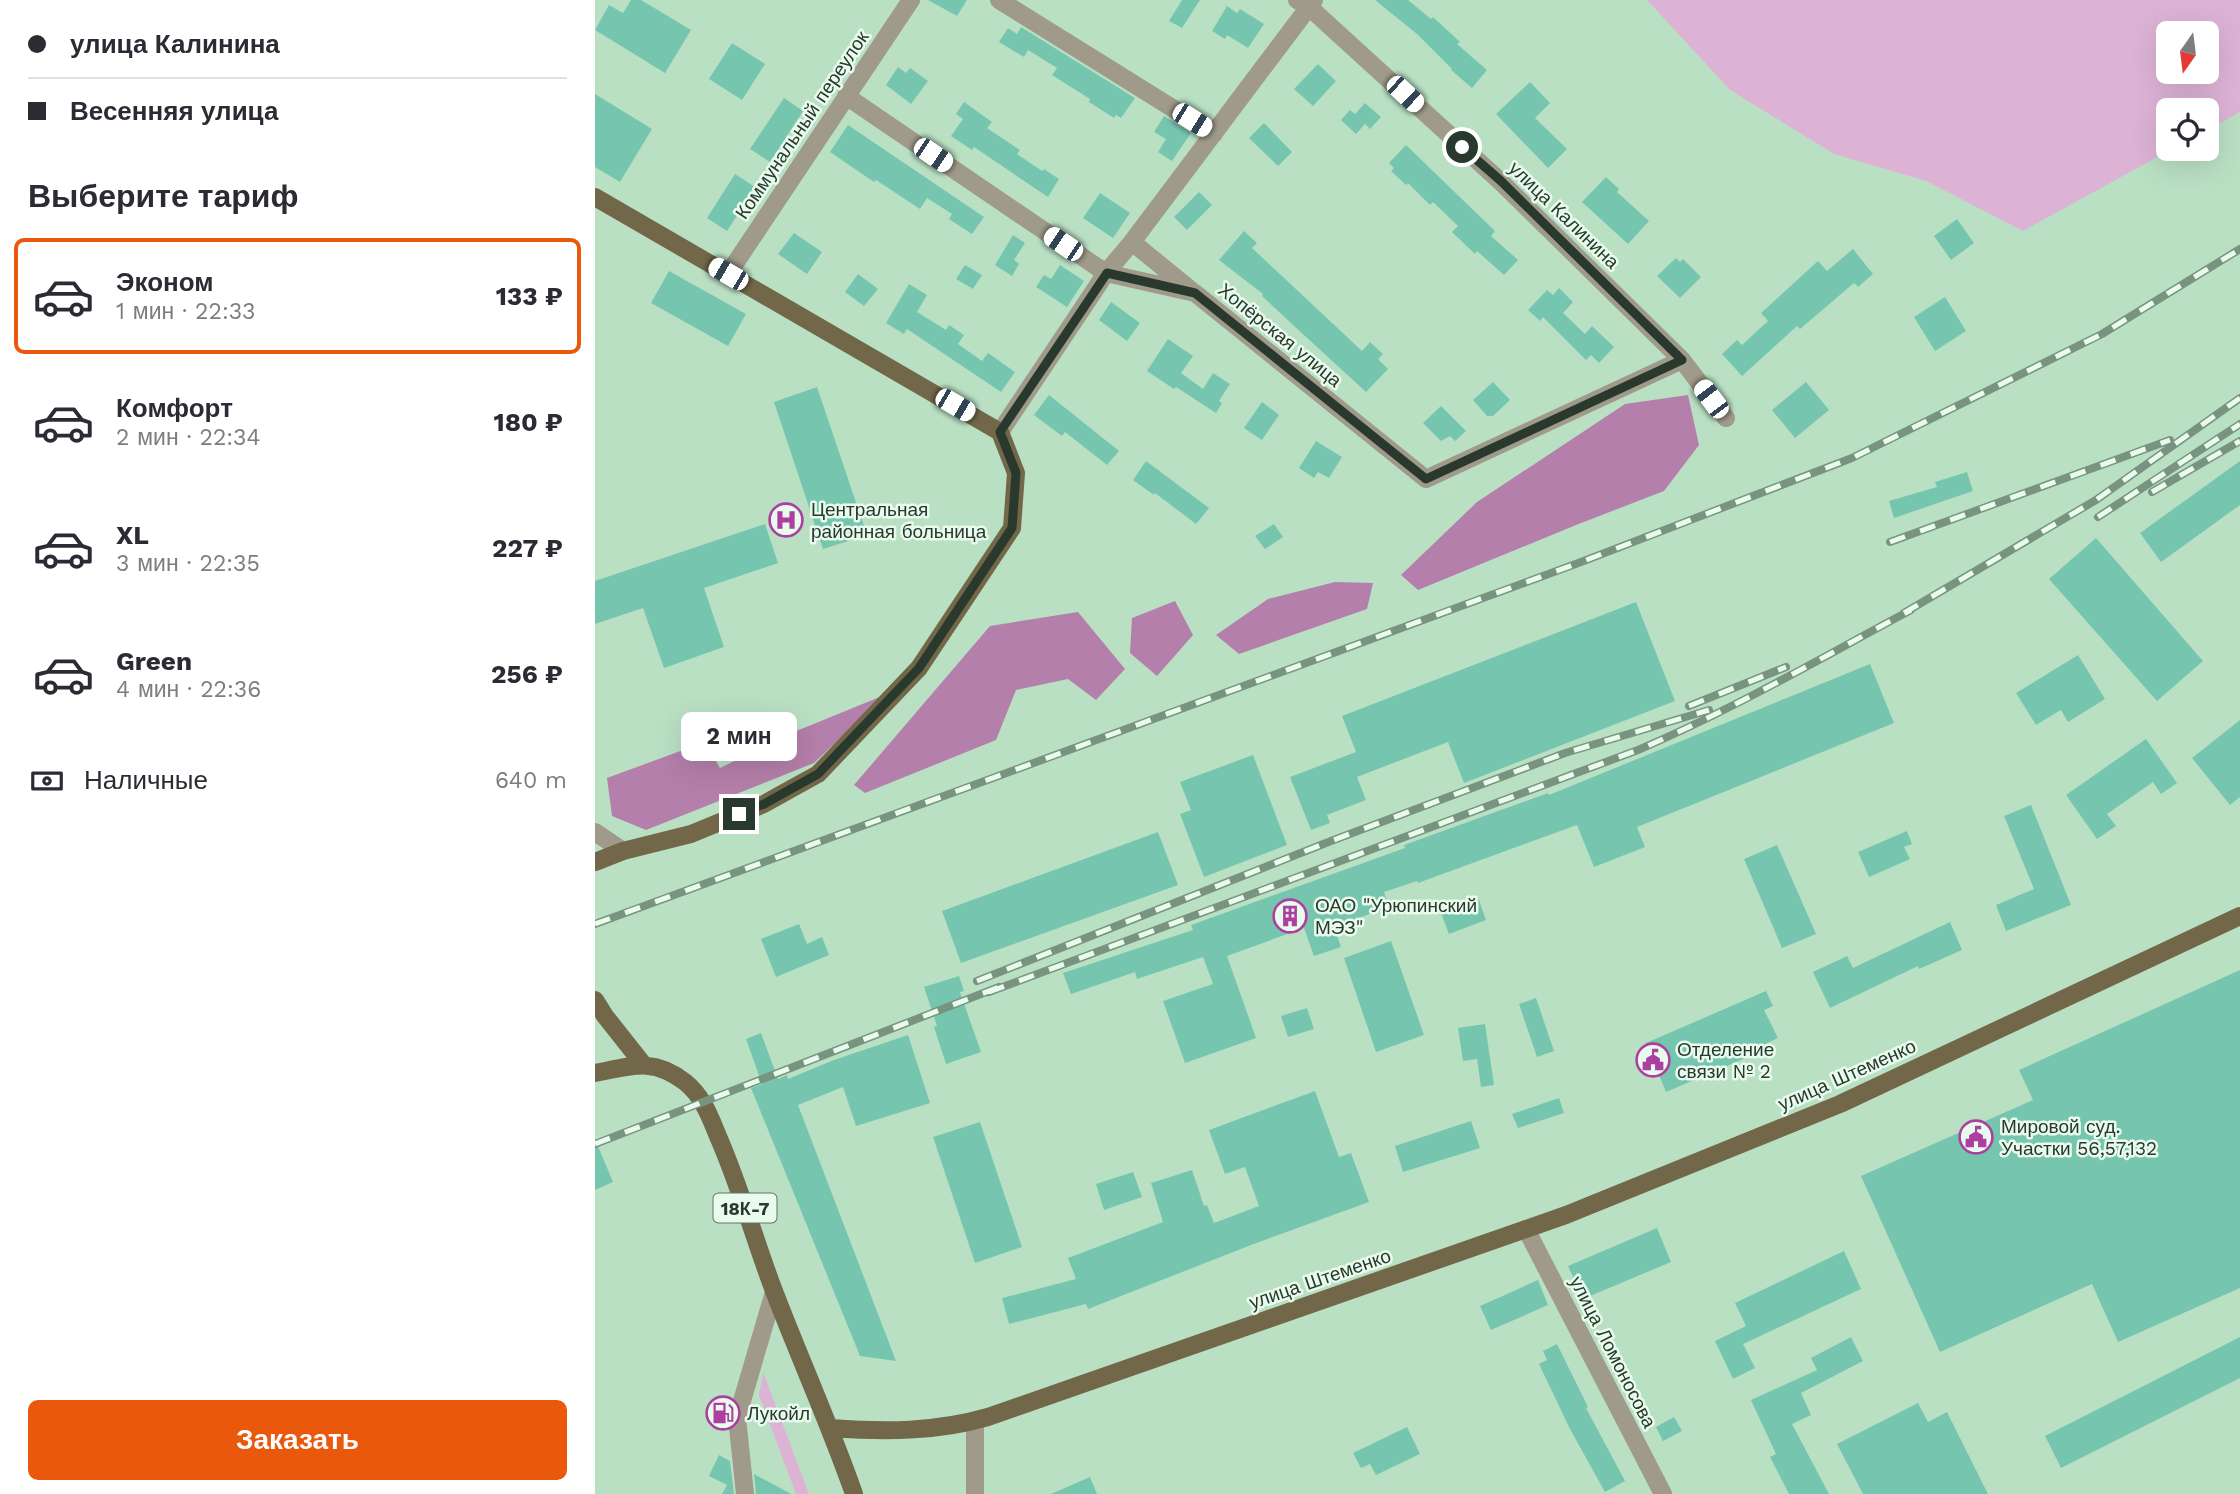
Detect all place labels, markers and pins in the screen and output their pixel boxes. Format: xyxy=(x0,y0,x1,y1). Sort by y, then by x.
place label: Центральная районная больница xyxy=(811,498,987,543)
hospital icon: Центральная районная больница xyxy=(767,501,805,539)
place label: ОАО "Урюпинский МЭЗ" xyxy=(1315,894,1477,939)
building icon: ОАО "Урюпинский МЭЗ" xyxy=(1271,897,1309,935)
place label: Отделение связи № 2 xyxy=(1677,1038,1774,1083)
public building icon: Отделение связи № 2 xyxy=(1634,1041,1672,1079)
place label: Мировой суд. Участки 56,57,132 xyxy=(2001,1115,2157,1160)
public building icon: Мировой суд. Участки 56,57,132 xyxy=(1957,1118,1995,1156)
fuel station icon: Лукойл xyxy=(704,1394,742,1432)
place label: Лукойл xyxy=(747,1402,810,1425)

